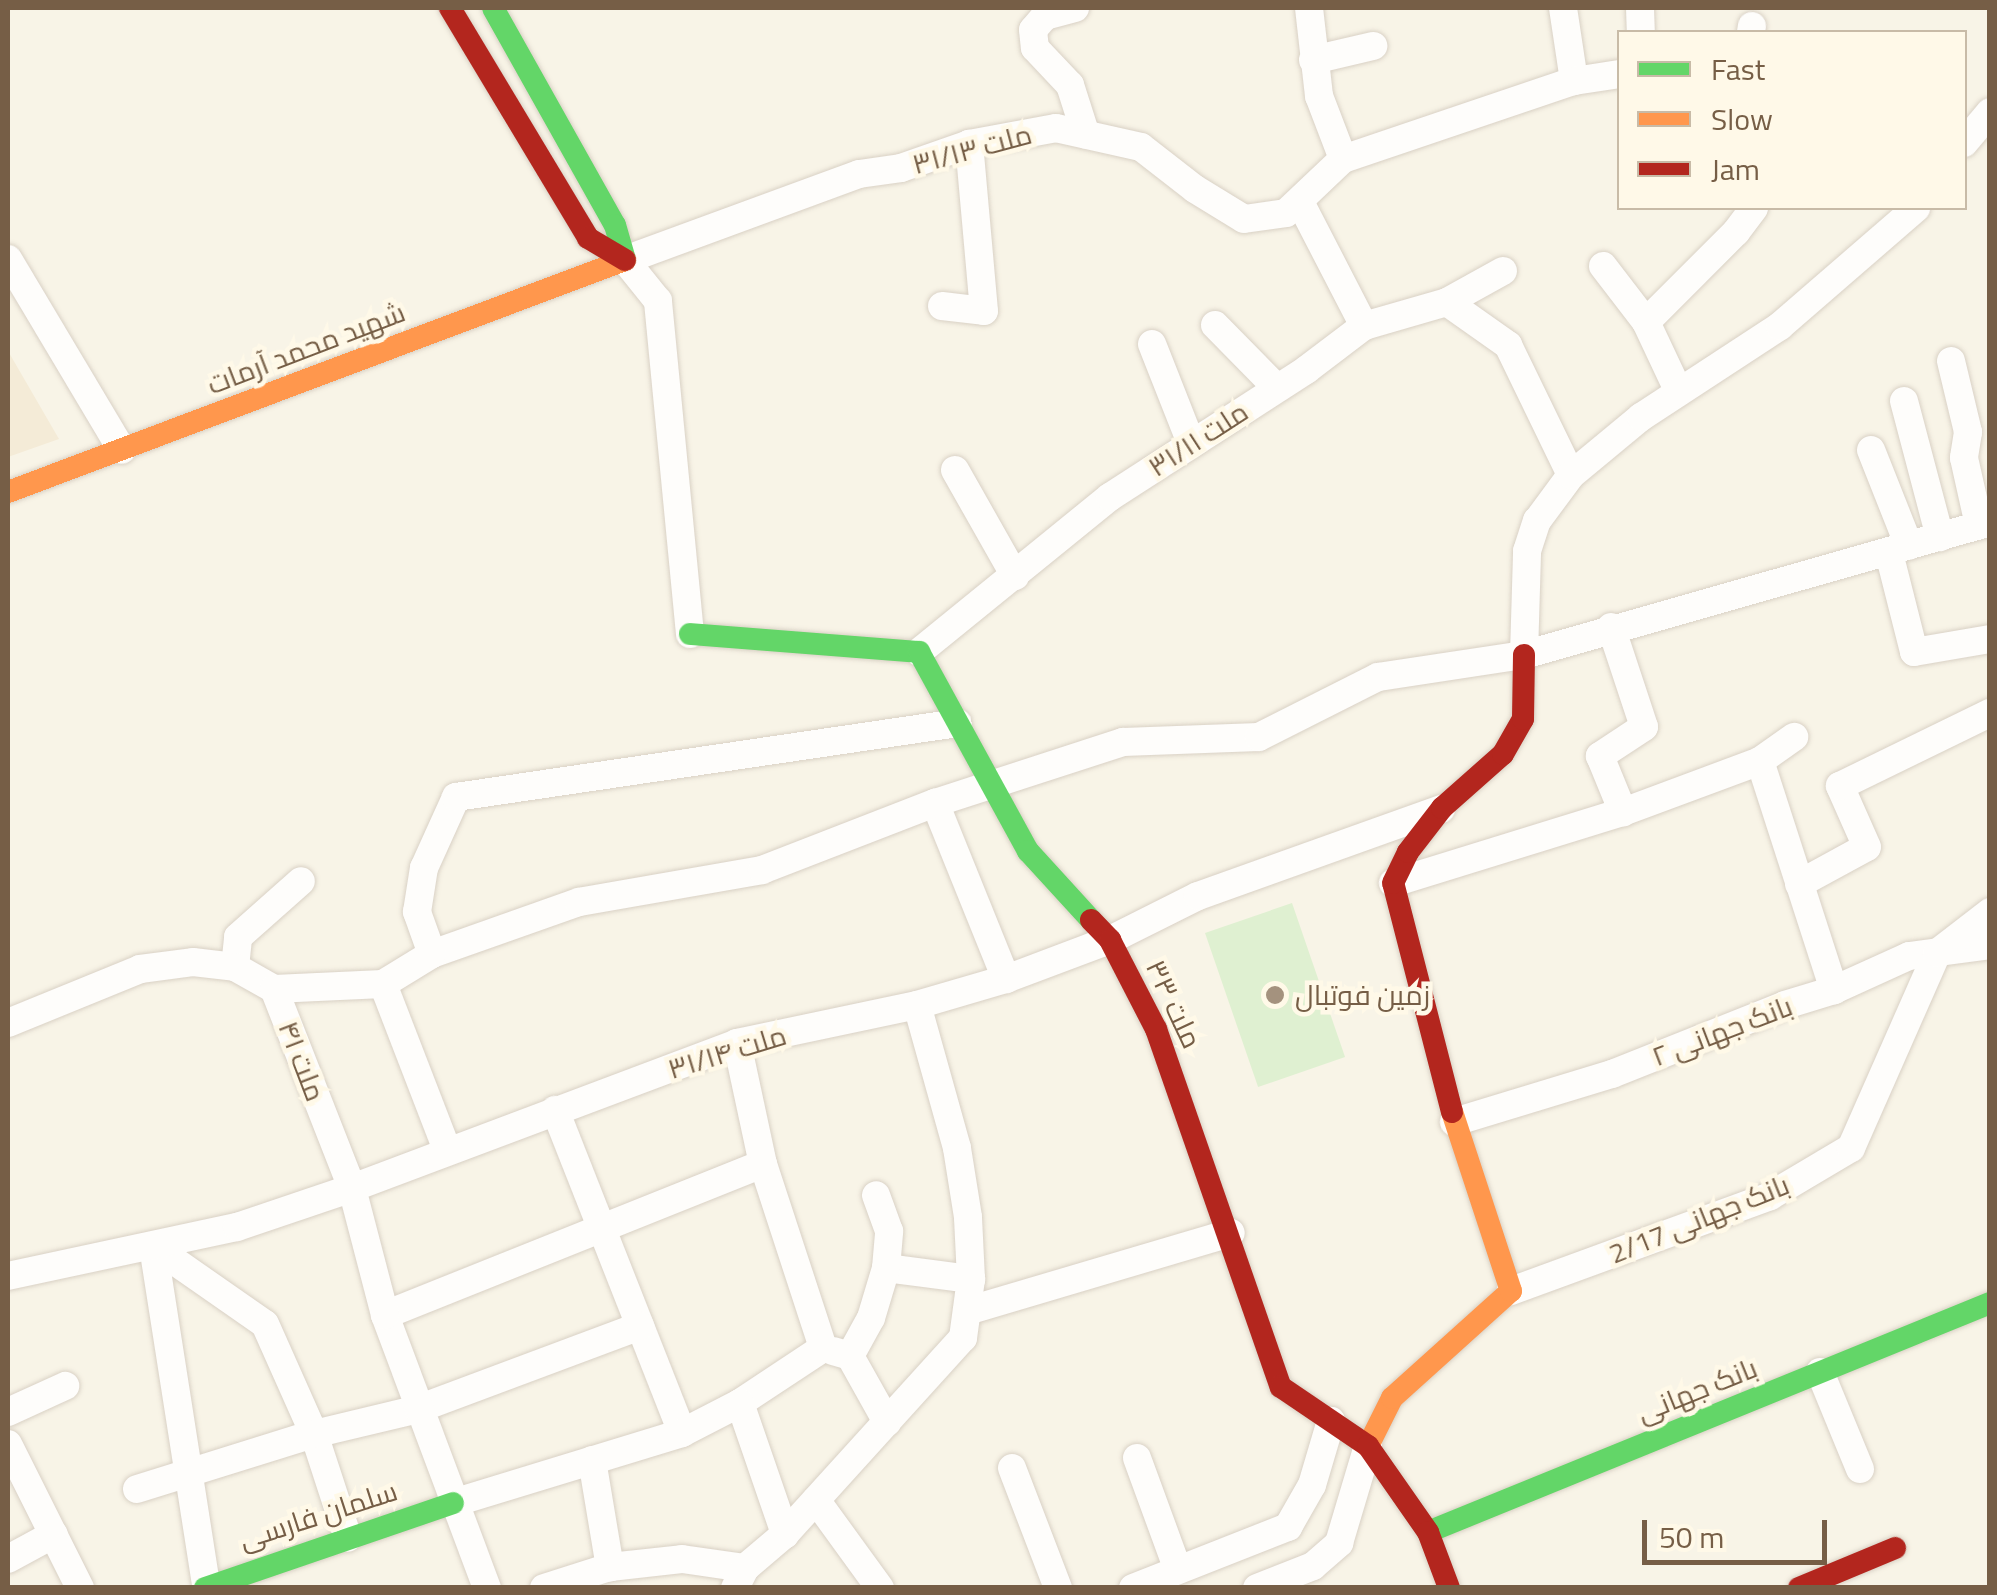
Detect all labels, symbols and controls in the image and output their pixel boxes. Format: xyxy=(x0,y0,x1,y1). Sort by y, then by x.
legend xyxy=(1617,30,1967,210)
text: Fast xyxy=(1711,46,1765,92)
text: Slow xyxy=(1711,96,1773,142)
street label: ملت ۳۱/۱۳ xyxy=(909,117,1035,181)
text: Jam xyxy=(1711,146,1760,192)
street label: شهید محمد آرمات xyxy=(202,295,410,401)
street label: ملت ۳۱/۱۱ xyxy=(1142,394,1254,484)
street label: ملت ۳۳ xyxy=(1139,955,1209,1053)
place label: زمین فوتبال xyxy=(1295,978,1430,1012)
marker: زمین فوتبال xyxy=(1264,984,1286,1006)
street label: بانک جهانی ۲ xyxy=(1647,989,1797,1073)
street label: ملت ۴۱ xyxy=(271,1016,333,1106)
street label: ملت ۳۱/۱۴ xyxy=(664,1018,790,1086)
street label: بانک جهانی 2/17 xyxy=(1604,1168,1794,1270)
street label: بانک جهانی xyxy=(1632,1351,1762,1429)
street label: سلمان فارسی xyxy=(235,1474,401,1556)
scale bar xyxy=(1647,1500,1832,1562)
text: 50 m xyxy=(1659,1514,1724,1560)

